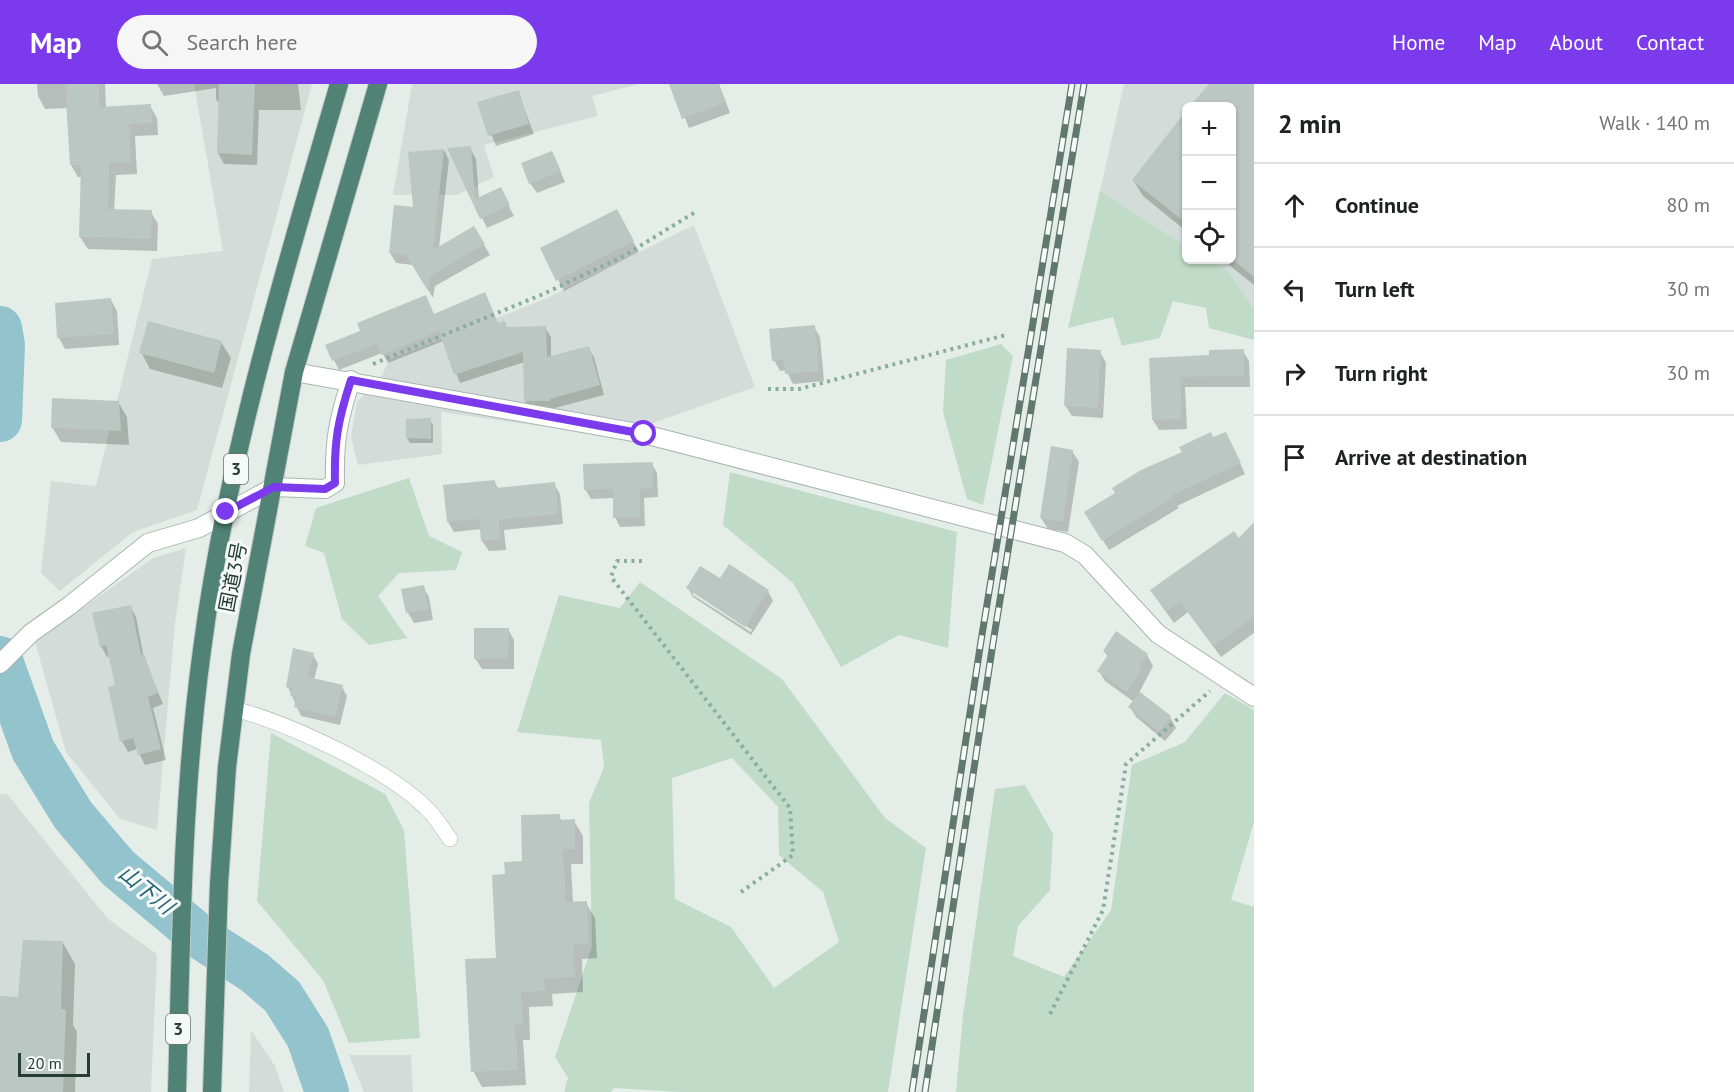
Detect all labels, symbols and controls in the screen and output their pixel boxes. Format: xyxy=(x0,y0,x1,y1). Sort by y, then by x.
search box xyxy=(117,15,537,69)
text: Map xyxy=(30,24,81,61)
icon: search xyxy=(138,26,171,59)
text: Search here xyxy=(186,28,297,56)
text: Home xyxy=(1392,29,1445,56)
text: Map xyxy=(1478,29,1517,56)
text: About xyxy=(1550,29,1603,56)
text: Contact xyxy=(1636,29,1704,56)
map controls xyxy=(1182,102,1236,264)
button: + xyxy=(1182,102,1236,156)
text: 2 min xyxy=(1278,107,1341,140)
text: Walk · 140 m xyxy=(1599,110,1710,136)
button: − xyxy=(1182,156,1236,210)
icon: ahead xyxy=(1278,189,1311,222)
text: Continue xyxy=(1335,191,1419,219)
text: 80 m xyxy=(1667,192,1710,218)
button: locate xyxy=(1182,210,1236,264)
icon: left xyxy=(1278,273,1311,306)
text: Turn left xyxy=(1335,275,1415,303)
text: 30 m xyxy=(1667,276,1710,302)
icon: right xyxy=(1278,357,1311,390)
text: Turn right xyxy=(1335,359,1427,387)
text: 30 m xyxy=(1667,360,1710,386)
route start xyxy=(630,420,656,446)
icon: arrive xyxy=(1278,441,1311,474)
text: Arrive at destination xyxy=(1335,443,1527,471)
road number: 3 xyxy=(224,454,248,484)
route end xyxy=(212,498,238,524)
street label: 国道3号 xyxy=(213,540,253,614)
water label: 山下川 xyxy=(113,859,181,921)
road number: 3 xyxy=(166,1014,190,1044)
scale bar xyxy=(18,1050,90,1078)
text: 20 m xyxy=(27,1053,62,1073)

